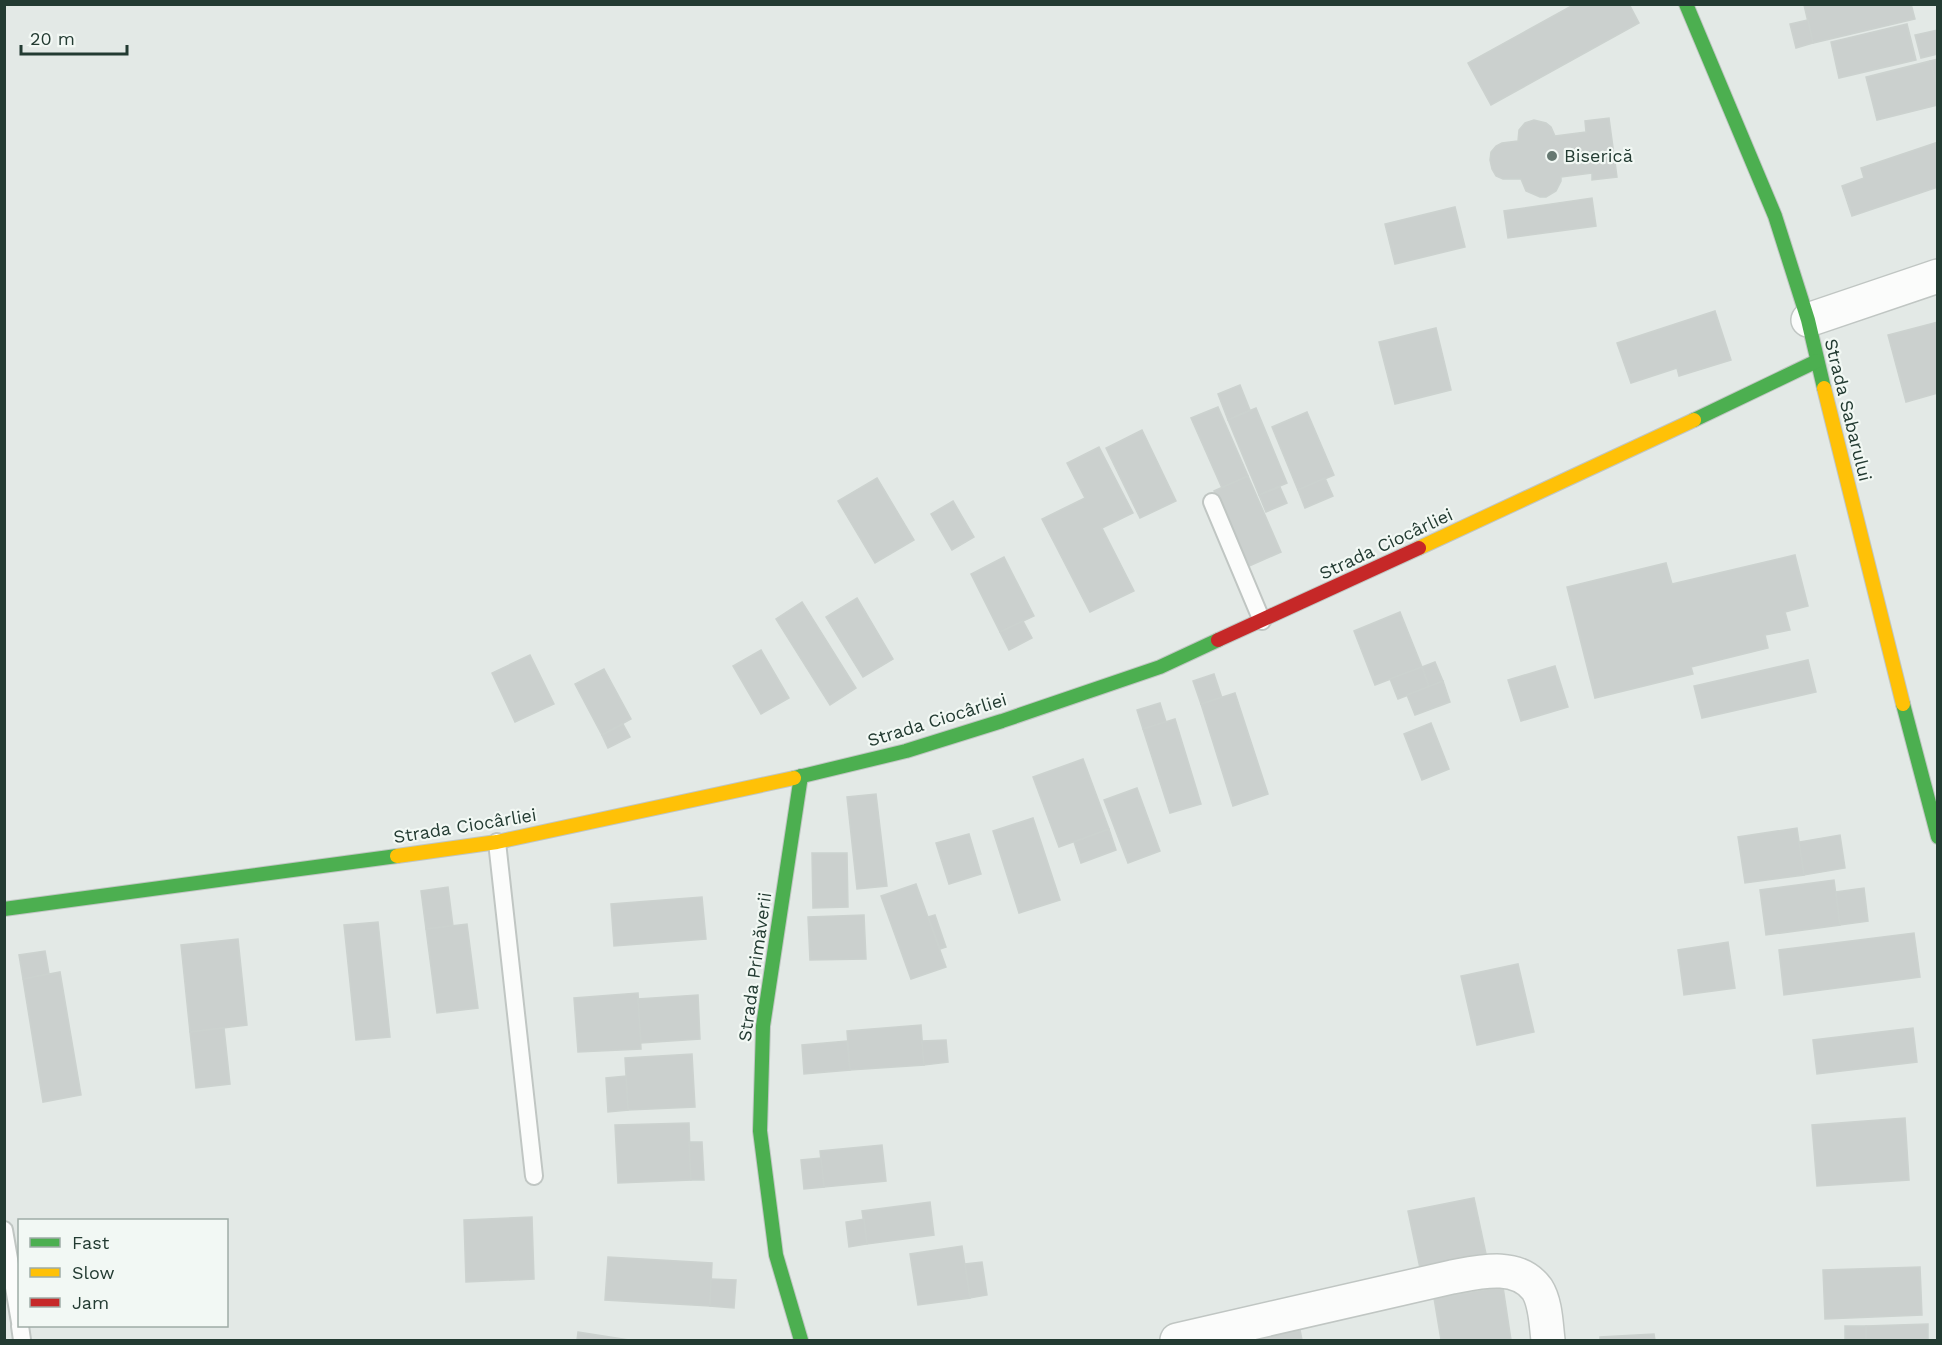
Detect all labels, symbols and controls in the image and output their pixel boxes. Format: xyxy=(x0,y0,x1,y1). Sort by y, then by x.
scale bar xyxy=(21,18,128,56)
text: 20 m xyxy=(30,28,75,49)
place label: Biserică xyxy=(1564,145,1633,166)
marker: Biserică xyxy=(1545,149,1559,163)
street label: Strada Sabarului xyxy=(1821,336,1876,483)
street label: Strada Ciocârliei xyxy=(1316,503,1456,584)
street label: Strada Ciocârliei xyxy=(865,688,1009,751)
street label: Strada Ciocârliei xyxy=(392,804,538,847)
street label: Strada Primăverii xyxy=(734,891,775,1043)
legend xyxy=(18,1219,228,1327)
text: Fast xyxy=(72,1232,110,1253)
text: Slow xyxy=(72,1262,115,1283)
text: Jam xyxy=(72,1292,109,1313)

